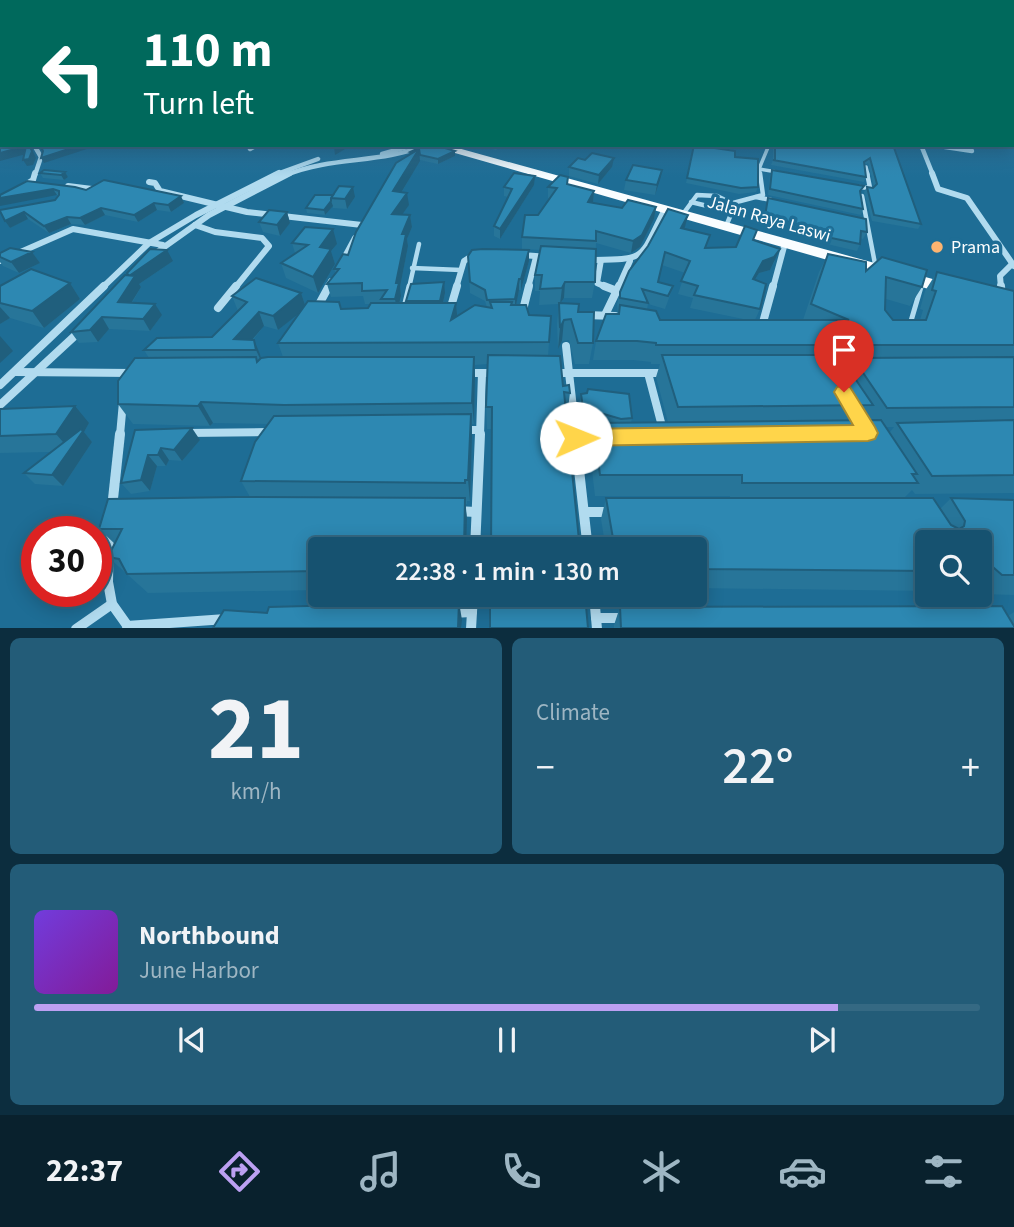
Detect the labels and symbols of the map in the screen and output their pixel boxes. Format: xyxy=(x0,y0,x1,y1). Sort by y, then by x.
street label: Jalan Raya Laswi xyxy=(704,189,834,249)
place label: Prama xyxy=(951,235,1000,260)
marker: Prama xyxy=(929,239,945,255)
pin xyxy=(814,320,874,392)
position arrow xyxy=(539,401,613,475)
speed limit sign: 30 xyxy=(21,516,112,607)

